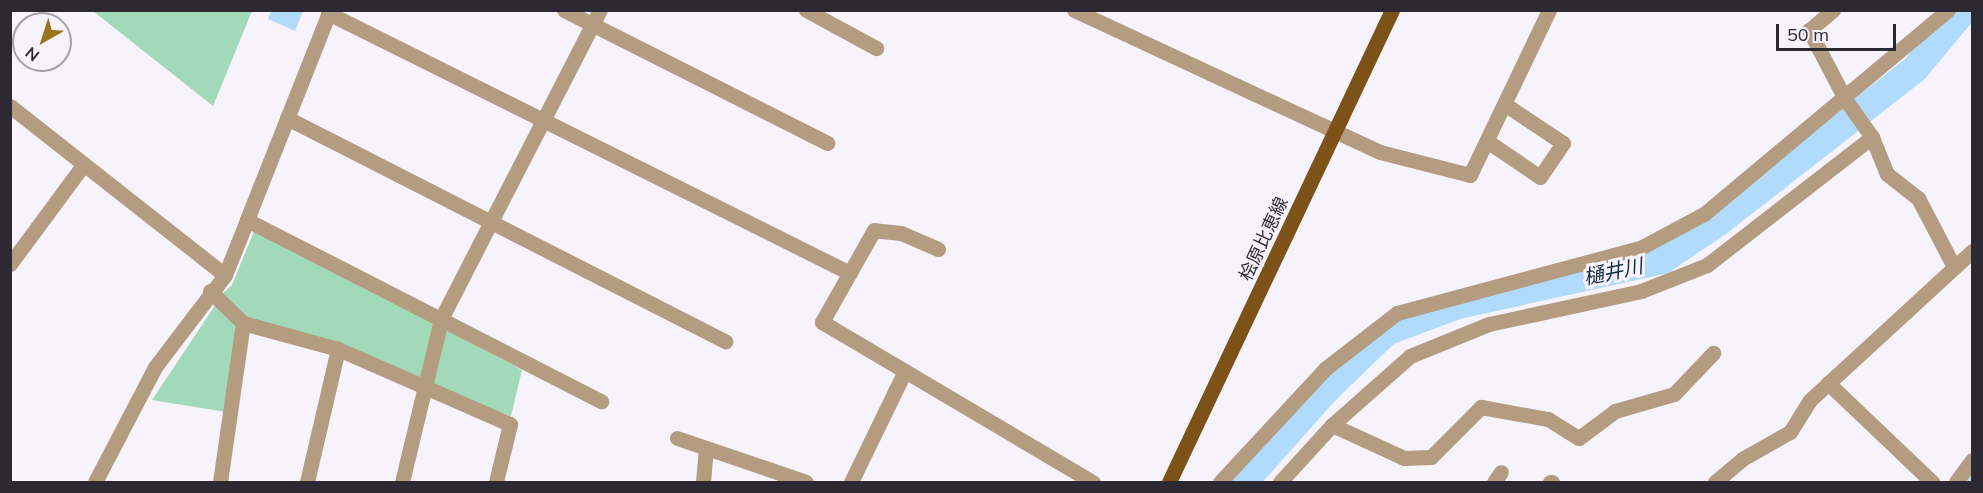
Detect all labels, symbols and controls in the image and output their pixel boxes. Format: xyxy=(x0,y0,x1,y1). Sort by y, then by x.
north arrow xyxy=(12,12,72,72)
scale bar xyxy=(1779,12,1899,50)
text: 50 m xyxy=(1787,23,1829,46)
text: N xyxy=(21,43,43,66)
street label: 桧原比恵線 xyxy=(1235,194,1293,284)
water label: 樋井川 xyxy=(1581,253,1645,289)

